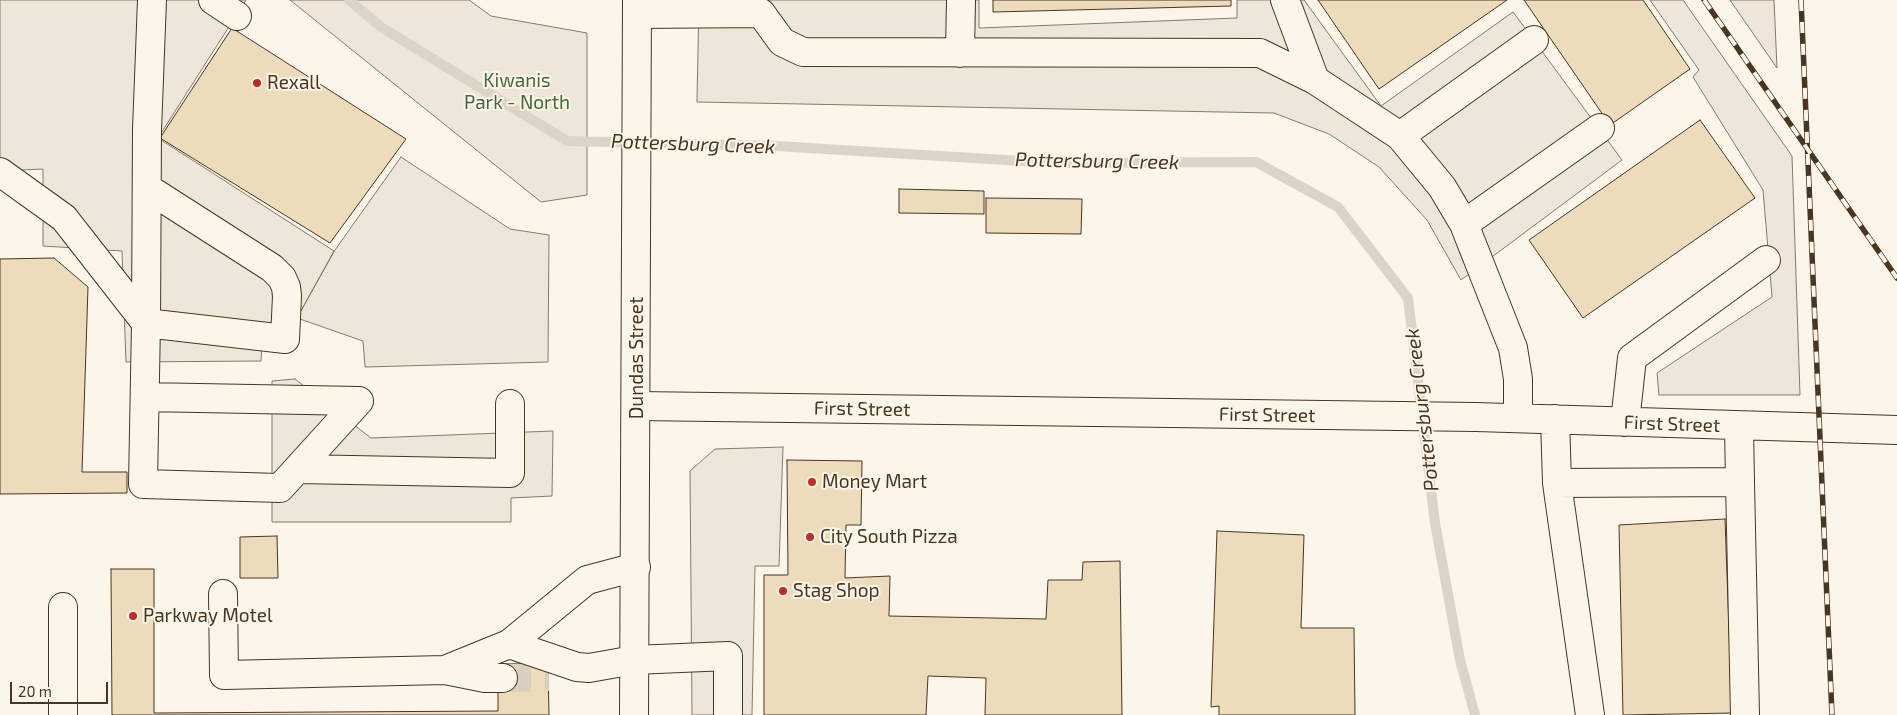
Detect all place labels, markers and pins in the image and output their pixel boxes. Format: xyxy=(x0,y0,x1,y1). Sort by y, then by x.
place label: Rexall xyxy=(267,72,321,94)
marker: Rexall xyxy=(251,77,263,89)
place label: Money Mart xyxy=(822,471,927,493)
marker: Money Mart xyxy=(806,476,818,488)
place label: City South Pizza xyxy=(820,526,958,548)
marker: City South Pizza xyxy=(804,531,816,543)
place label: Stag Shop xyxy=(793,580,880,602)
marker: Stag Shop xyxy=(777,585,789,597)
place label: Parkway Motel xyxy=(143,605,273,627)
marker: Parkway Motel xyxy=(127,610,139,622)

